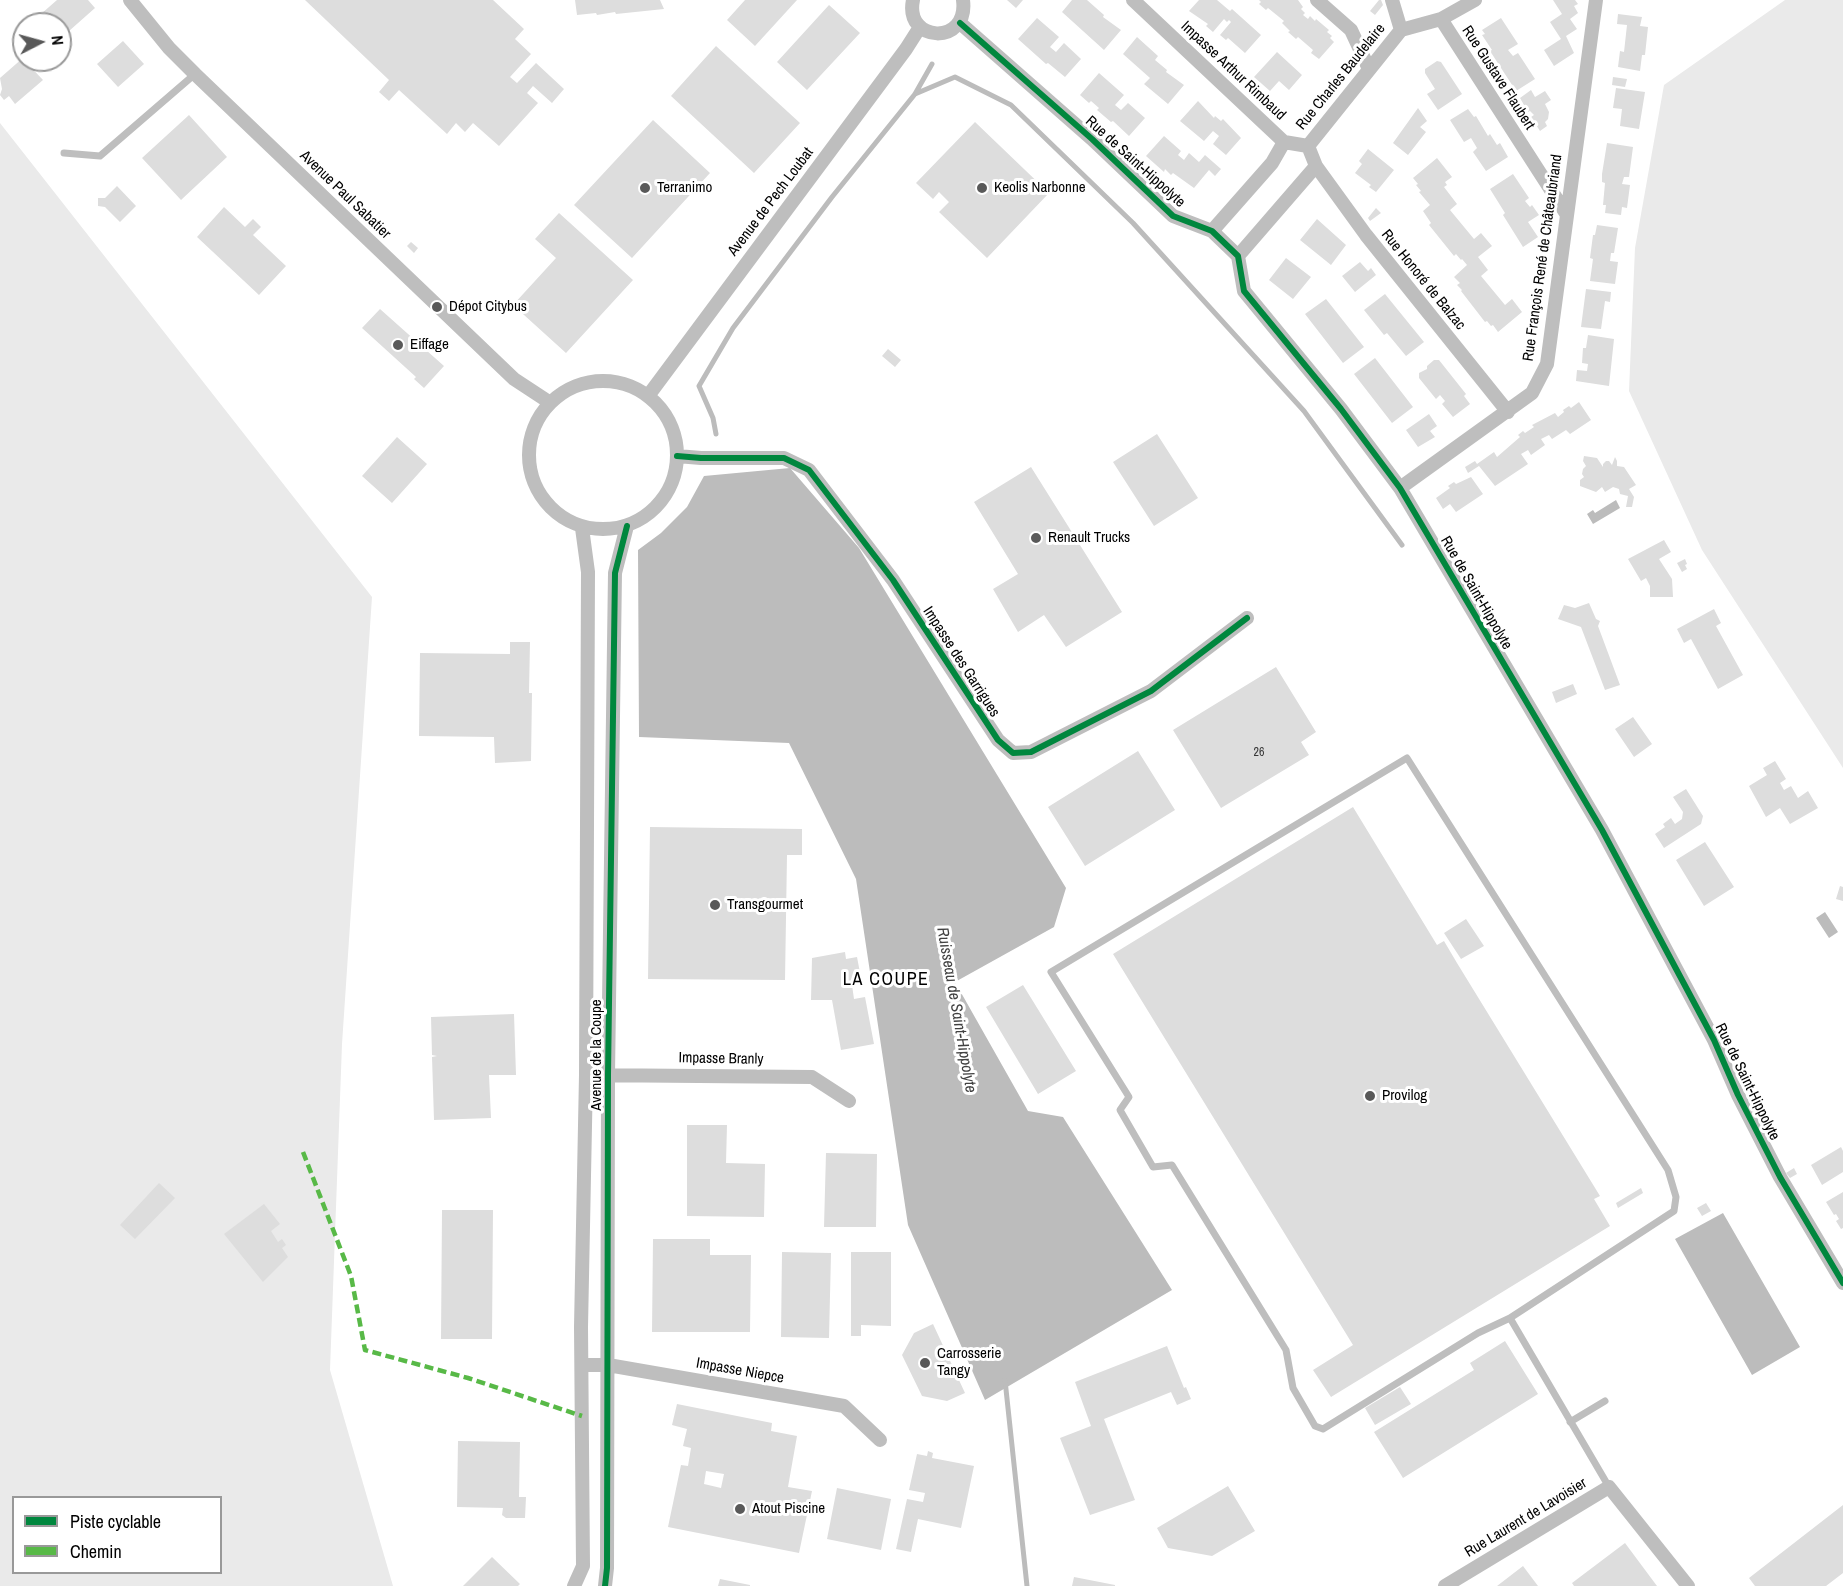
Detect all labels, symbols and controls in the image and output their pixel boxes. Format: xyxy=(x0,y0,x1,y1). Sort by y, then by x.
north arrow xyxy=(12,12,72,72)
street label: Impasse Arthur Rimbaud xyxy=(1177,18,1289,124)
street label: Rue Charles Baudelaire xyxy=(1293,20,1389,134)
street label: Rue Gustave Flaubert xyxy=(1458,23,1538,133)
text: N xyxy=(46,34,69,46)
street label: Rue de Saint-Hippolyte xyxy=(1081,113,1189,211)
street label: Avenue de Pech Loubat xyxy=(724,144,818,260)
street label: Avenue Paul Sabatier xyxy=(296,147,394,243)
street label: Rue François René de Châteaubriand xyxy=(1520,153,1566,363)
place label: Terranimo xyxy=(657,179,712,197)
place label: Keolis Narbonne xyxy=(994,179,1086,197)
marker: Terranimo xyxy=(638,181,652,195)
marker: Keolis Narbonne xyxy=(975,181,989,195)
street label: Rue Honoré de Balzac xyxy=(1377,226,1469,334)
place label: Dépot Citybus xyxy=(449,298,527,316)
marker: Dépot Citybus xyxy=(430,300,444,314)
place label: Eiffage xyxy=(410,336,449,354)
marker: Eiffage xyxy=(391,338,405,352)
place label: Renault Trucks xyxy=(1048,529,1130,547)
marker: Renault Trucks xyxy=(1029,531,1043,545)
street label: Rue de Saint-Hippolyte xyxy=(1436,533,1516,653)
street label: Impasse des Garrigues xyxy=(919,603,1003,721)
house number: 26 xyxy=(1254,746,1264,760)
place label: Transgourmet xyxy=(727,896,803,914)
marker: Transgourmet xyxy=(708,898,722,912)
water label: Ruisseau de Saint-Hippolyte xyxy=(932,926,980,1094)
district label: LA COUPE xyxy=(843,969,929,991)
street label: Avenue de la Coupe xyxy=(588,999,606,1111)
street label: Rue de Saint-Hippolyte xyxy=(1711,1021,1783,1143)
street label: Impasse Branly xyxy=(678,1049,764,1069)
place label: Provilog xyxy=(1382,1087,1427,1105)
marker: Provilog xyxy=(1363,1089,1377,1103)
place label: Carrosserie Tangy xyxy=(937,1345,1001,1380)
street label: Impasse Niepce xyxy=(695,1354,785,1388)
marker: Carrosserie Tangy xyxy=(918,1356,932,1370)
street label: Rue Laurent de Lavoisier xyxy=(1462,1475,1590,1561)
legend xyxy=(12,1496,222,1574)
place label: Atout Piscine xyxy=(752,1500,825,1518)
marker: Atout Piscine xyxy=(733,1502,747,1516)
text: Piste cyclable xyxy=(70,1509,161,1534)
text: Chemin xyxy=(70,1539,122,1564)

